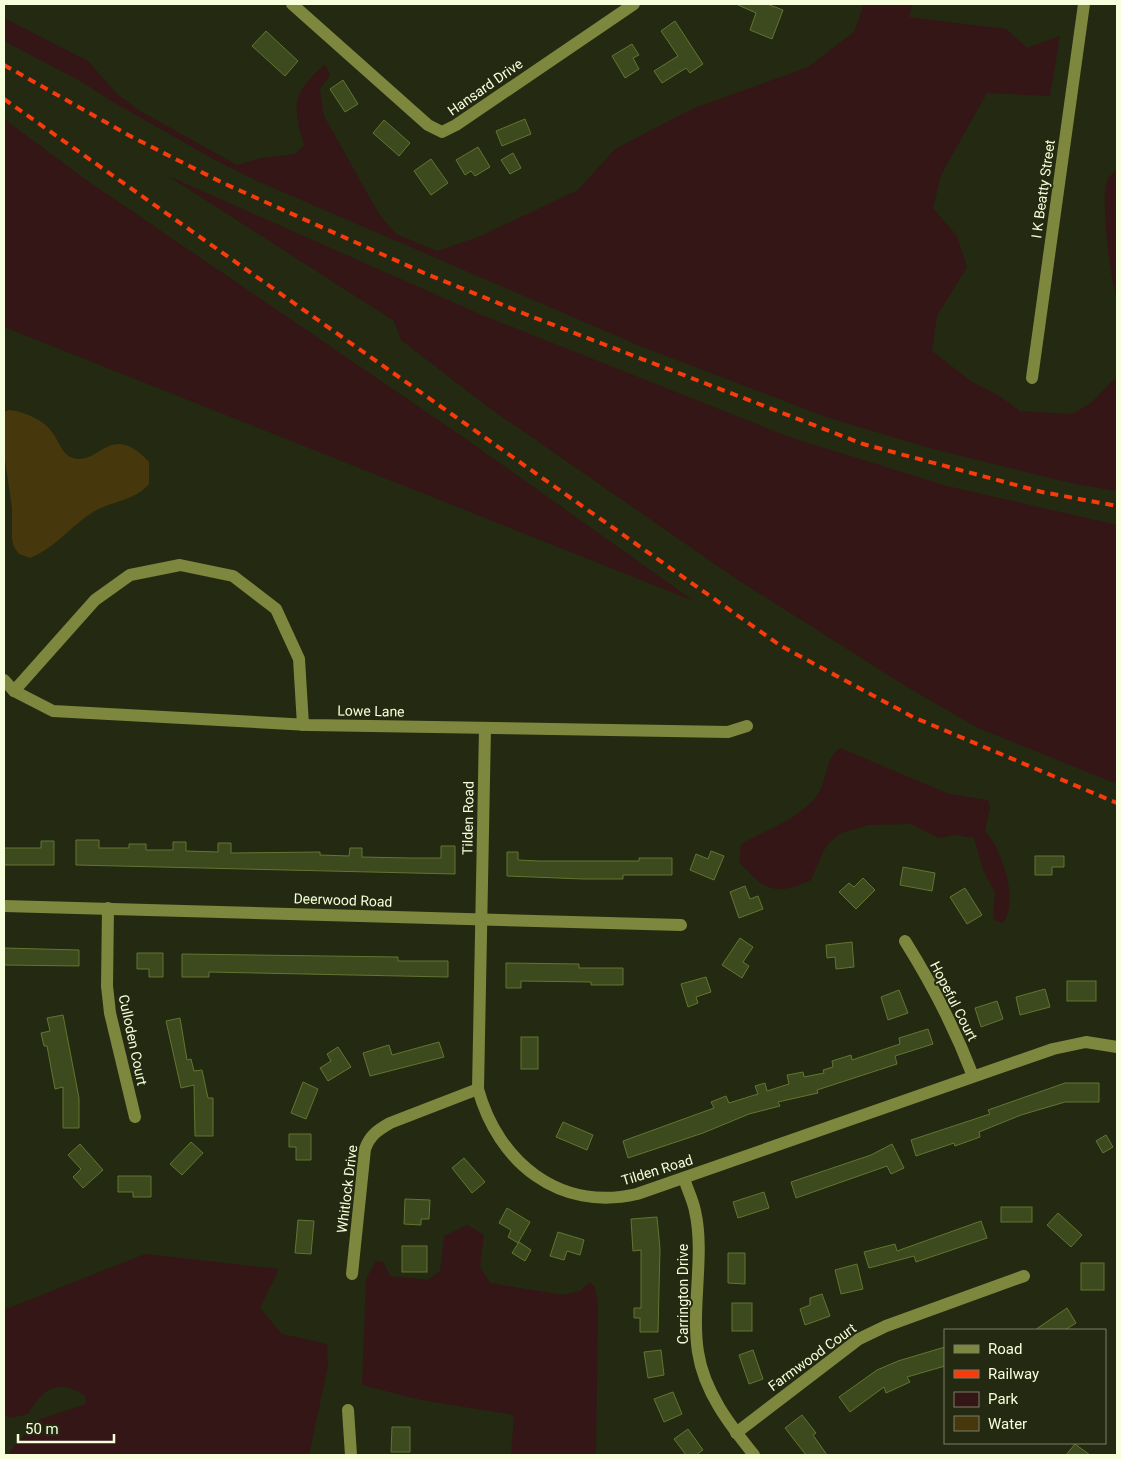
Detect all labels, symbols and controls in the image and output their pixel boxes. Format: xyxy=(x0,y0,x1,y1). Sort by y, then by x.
street label: Hansard Drive xyxy=(445,55,525,119)
street label: I K Beatty Street xyxy=(1028,138,1058,239)
street label: Lowe Lane xyxy=(337,702,405,720)
street label: Tilden Road xyxy=(459,781,477,855)
street label: Deerwood Road xyxy=(293,890,393,910)
street label: Hopeful Court xyxy=(927,959,981,1044)
street label: Culloden Court xyxy=(116,993,151,1087)
street label: Whitlock Drive xyxy=(334,1144,360,1234)
street label: Tilden Road xyxy=(619,1152,695,1188)
street label: Carrington Drive xyxy=(675,1244,691,1344)
street label: Farmwood Court xyxy=(765,1320,859,1394)
legend xyxy=(944,1329,1106,1444)
text: Road xyxy=(988,1340,1022,1358)
text: Railway xyxy=(988,1365,1039,1383)
text: Park xyxy=(988,1390,1019,1408)
scale bar xyxy=(18,1412,114,1444)
text: Water xyxy=(988,1415,1027,1433)
text: 50 m xyxy=(25,1420,59,1438)

